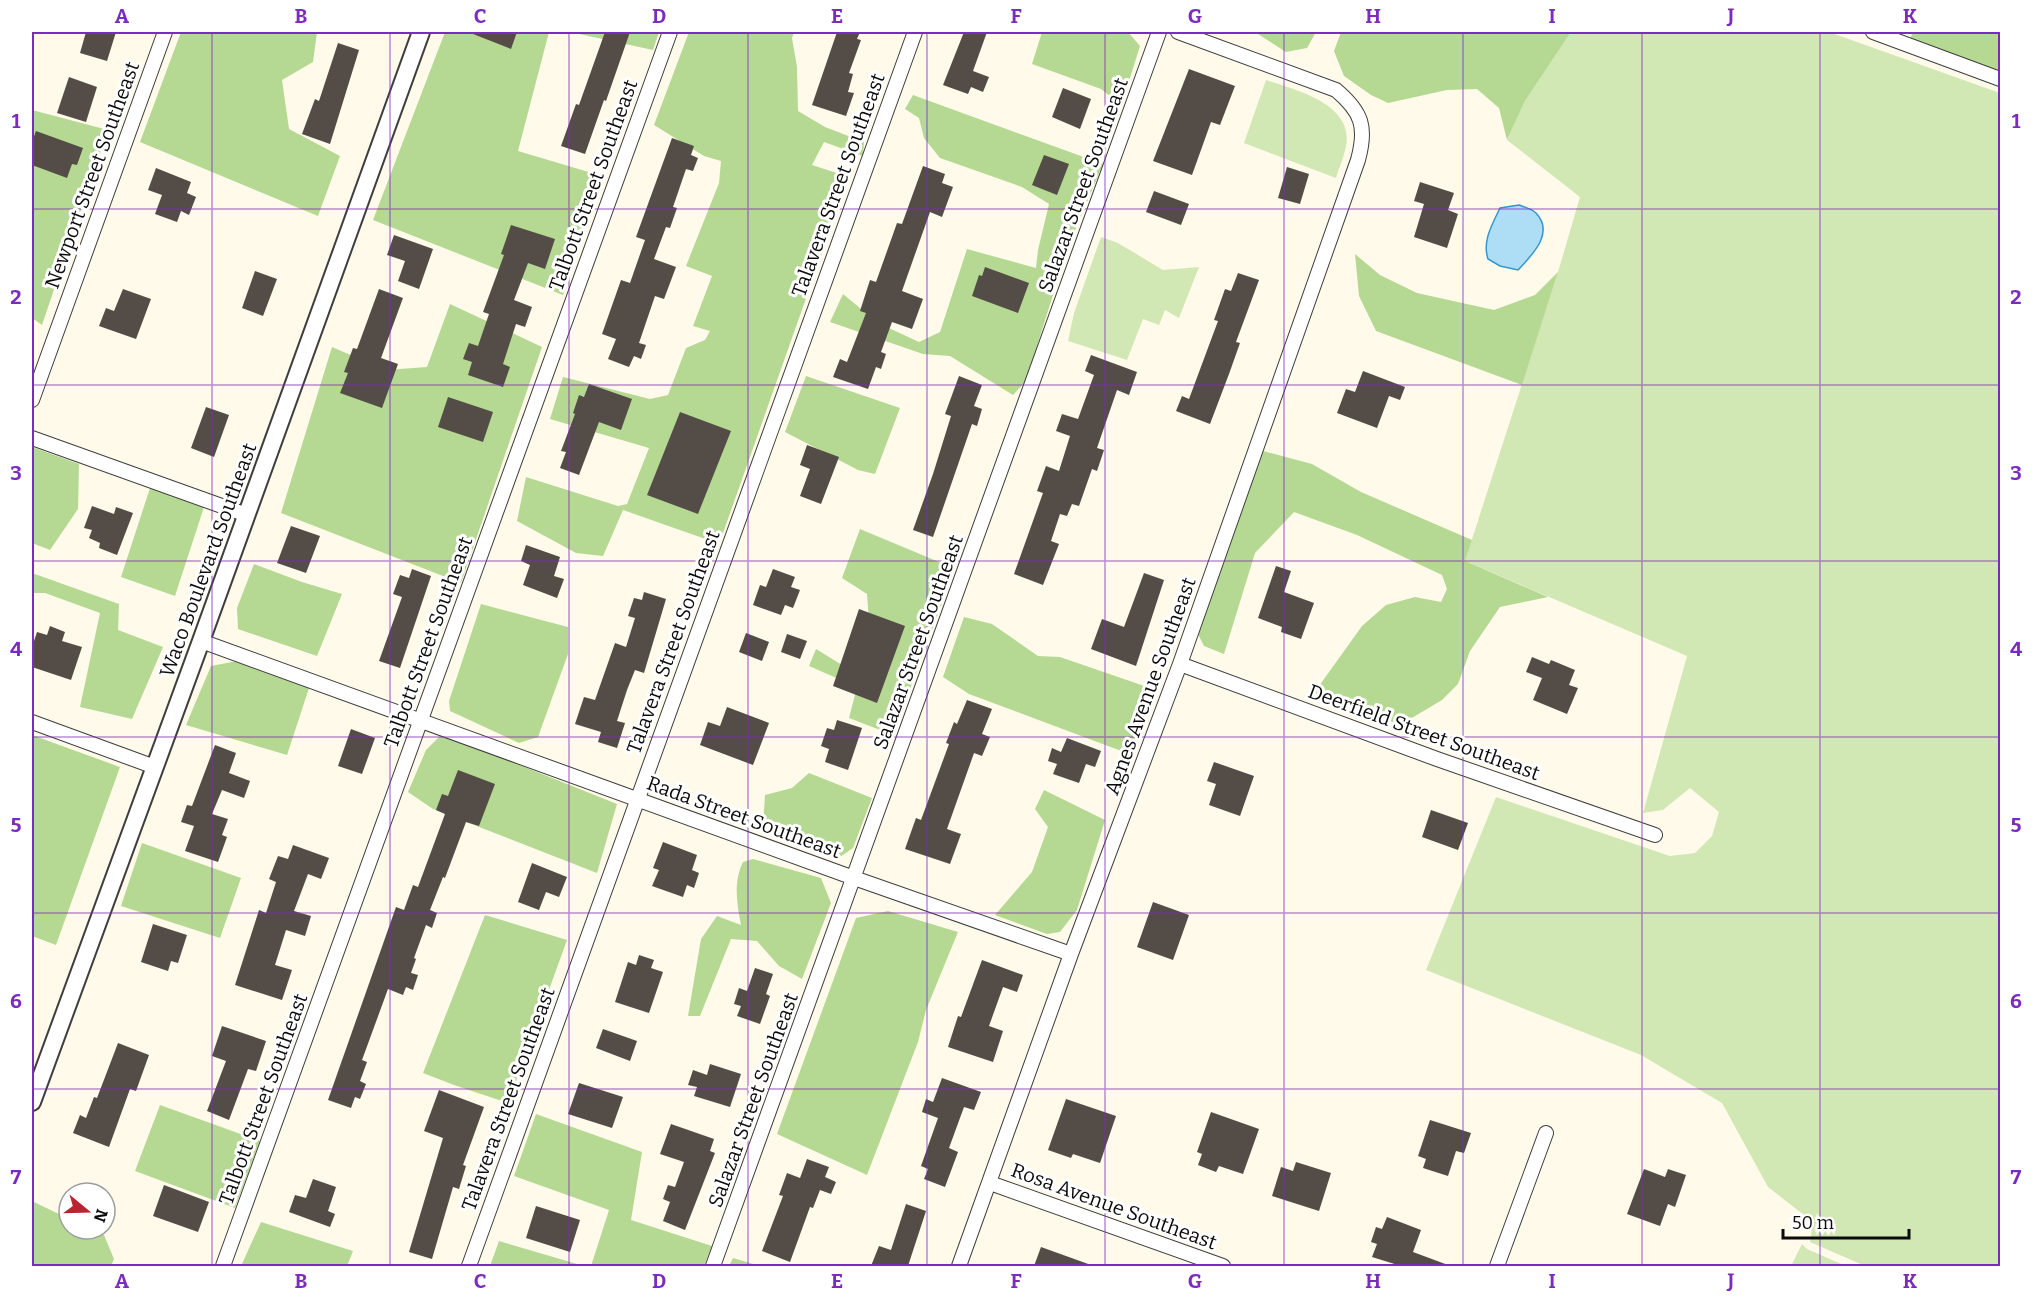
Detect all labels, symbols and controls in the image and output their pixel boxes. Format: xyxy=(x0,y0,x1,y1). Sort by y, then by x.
text: A xyxy=(115,4,130,28)
text: B xyxy=(295,4,308,28)
text: C xyxy=(474,4,486,28)
text: D xyxy=(652,4,666,28)
text: E xyxy=(831,4,843,28)
text: F xyxy=(1010,4,1022,28)
text: G xyxy=(1188,4,1202,28)
text: H xyxy=(1365,4,1381,28)
text: I xyxy=(1548,4,1556,28)
text: J xyxy=(1727,4,1735,28)
text: K xyxy=(1903,4,1918,28)
street label: Newport Street Southeast xyxy=(40,58,144,292)
street label: Talavera Street Southeast xyxy=(786,70,890,300)
street label: Salazar Street Southeast xyxy=(1033,74,1133,296)
street label: Talbott Street Southeast xyxy=(544,76,642,294)
text: 1 xyxy=(12,109,21,133)
text: 1 xyxy=(2012,109,2021,133)
text: 2 xyxy=(10,285,22,309)
text: 2 xyxy=(2010,285,2022,309)
street label: Waco Boulevard Southeast xyxy=(154,440,262,680)
text: 3 xyxy=(10,461,22,485)
text: 3 xyxy=(2010,461,2022,485)
street label: Talavera Street Southeast xyxy=(621,527,725,757)
street label: Salazar Street Southeast xyxy=(868,531,968,753)
street label: Talbott Street Southeast xyxy=(379,533,477,751)
street label: Agnes Avenue Southeast xyxy=(1099,574,1201,798)
text: 4 xyxy=(10,637,22,661)
text: 4 xyxy=(2010,637,2022,661)
street label: Deerfield Street Southeast xyxy=(1305,679,1543,785)
street label: Rada Street Southeast xyxy=(644,771,844,863)
text: 5 xyxy=(11,813,22,837)
text: 5 xyxy=(2011,813,2022,837)
street label: Talavera Street Southeast xyxy=(456,984,560,1214)
text: 6 xyxy=(10,989,22,1013)
street label: Salazar Street Southeast xyxy=(703,989,803,1211)
text: 6 xyxy=(2010,989,2022,1013)
street label: Talbott Street Southeast xyxy=(214,990,312,1208)
street label: Rosa Avenue Southeast xyxy=(1008,1158,1220,1254)
text: 7 xyxy=(11,1165,22,1189)
text: 7 xyxy=(2011,1165,2022,1189)
north arrow xyxy=(57,1181,117,1241)
scale bar xyxy=(1783,1202,1909,1240)
text: N xyxy=(90,1207,112,1225)
text: 50 m xyxy=(1792,1212,1834,1234)
text: A xyxy=(115,1269,130,1293)
text: B xyxy=(295,1269,308,1293)
text: C xyxy=(474,1269,486,1293)
text: D xyxy=(652,1269,666,1293)
text: E xyxy=(831,1269,843,1293)
text: F xyxy=(1010,1269,1022,1293)
text: G xyxy=(1188,1269,1202,1293)
text: H xyxy=(1365,1269,1381,1293)
text: I xyxy=(1548,1269,1556,1293)
text: J xyxy=(1727,1269,1735,1293)
text: K xyxy=(1903,1269,1918,1293)

